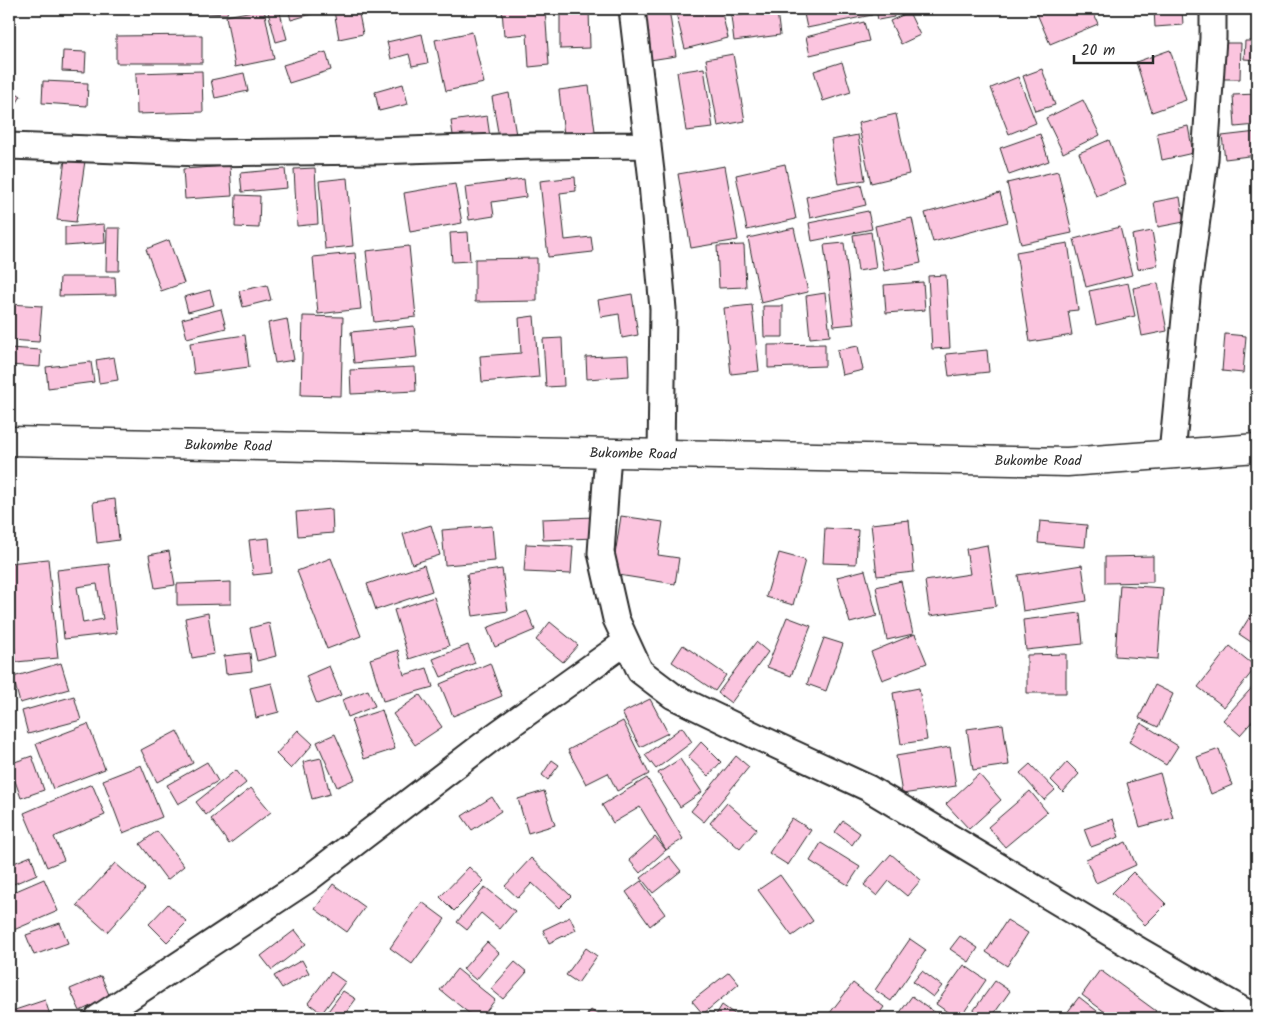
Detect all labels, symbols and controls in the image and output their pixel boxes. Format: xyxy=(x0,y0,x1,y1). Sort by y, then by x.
scale bar xyxy=(1074,32,1152,64)
text: 20 m xyxy=(1081,39,1115,63)
street label: Bukombe Road xyxy=(184,434,273,458)
street label: Bukombe Road xyxy=(589,442,678,466)
street label: Bukombe Road xyxy=(994,450,1083,472)

